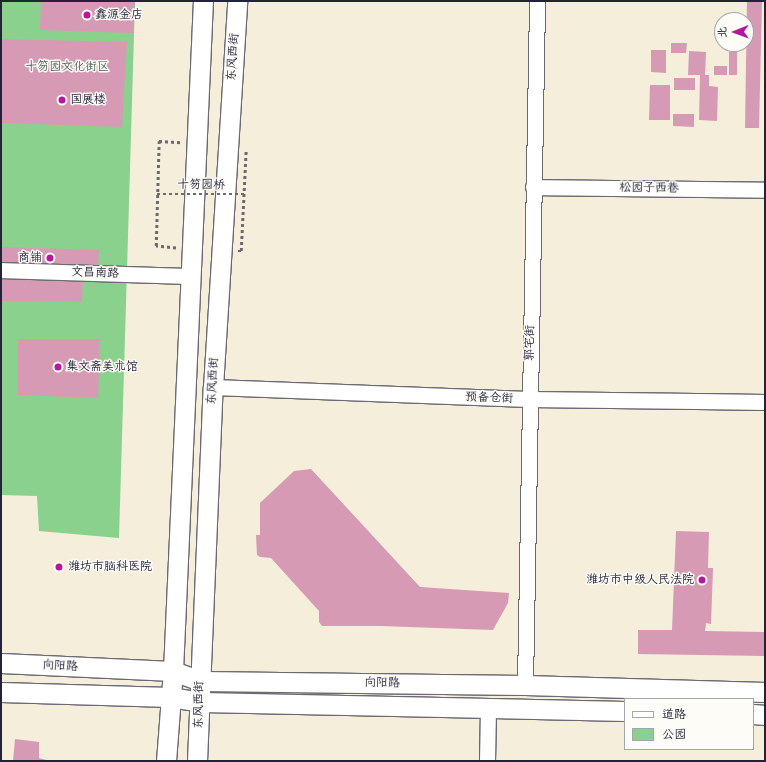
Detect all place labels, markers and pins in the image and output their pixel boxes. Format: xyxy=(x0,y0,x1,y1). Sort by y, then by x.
place label: 鑫源金店 xyxy=(95,8,143,22)
marker: 鑫源金店 xyxy=(82,10,92,20)
place label: 国展楼 xyxy=(70,93,106,107)
marker: 国展楼 xyxy=(57,95,67,105)
place label: 商铺 xyxy=(18,251,42,265)
marker: 商铺 xyxy=(45,253,55,263)
place label: 集文斋美术馆 xyxy=(66,360,138,374)
marker: 集文斋美术馆 xyxy=(53,362,63,372)
place label: 潍坊市脑科医院 xyxy=(68,560,152,574)
marker: 潍坊市脑科医院 xyxy=(53,561,65,573)
place label: 潍坊市中级人民法院 xyxy=(586,573,694,587)
marker: 潍坊市中级人民法院 xyxy=(697,575,707,585)

